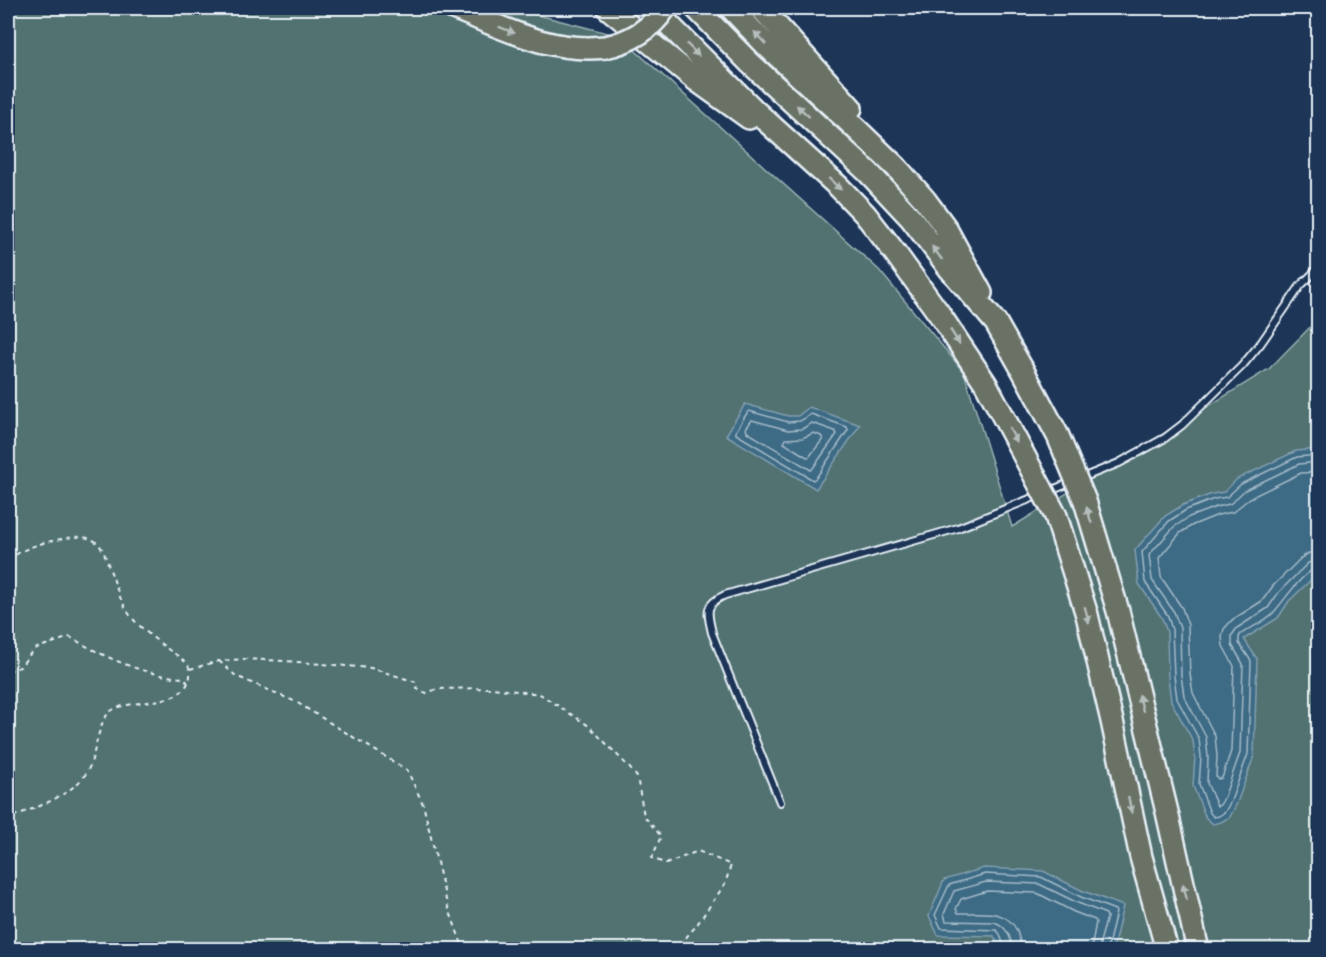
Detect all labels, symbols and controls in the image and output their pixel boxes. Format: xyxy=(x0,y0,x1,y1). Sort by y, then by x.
one-way arrow xyxy=(499,25,517,35)
one-way arrow xyxy=(753,31,767,46)
one-way arrow xyxy=(686,42,700,56)
one-way arrow xyxy=(796,104,811,118)
one-way arrow xyxy=(827,177,842,191)
one-way arrow xyxy=(931,245,943,261)
one-way arrow xyxy=(949,329,960,345)
one-way arrow xyxy=(1008,427,1018,444)
one-way arrow xyxy=(1084,505,1093,523)
one-way arrow xyxy=(1083,606,1092,624)
one-way arrow xyxy=(1135,693,1145,712)
one-way arrow xyxy=(1125,796,1135,815)
one-way arrow xyxy=(1180,883,1189,902)

